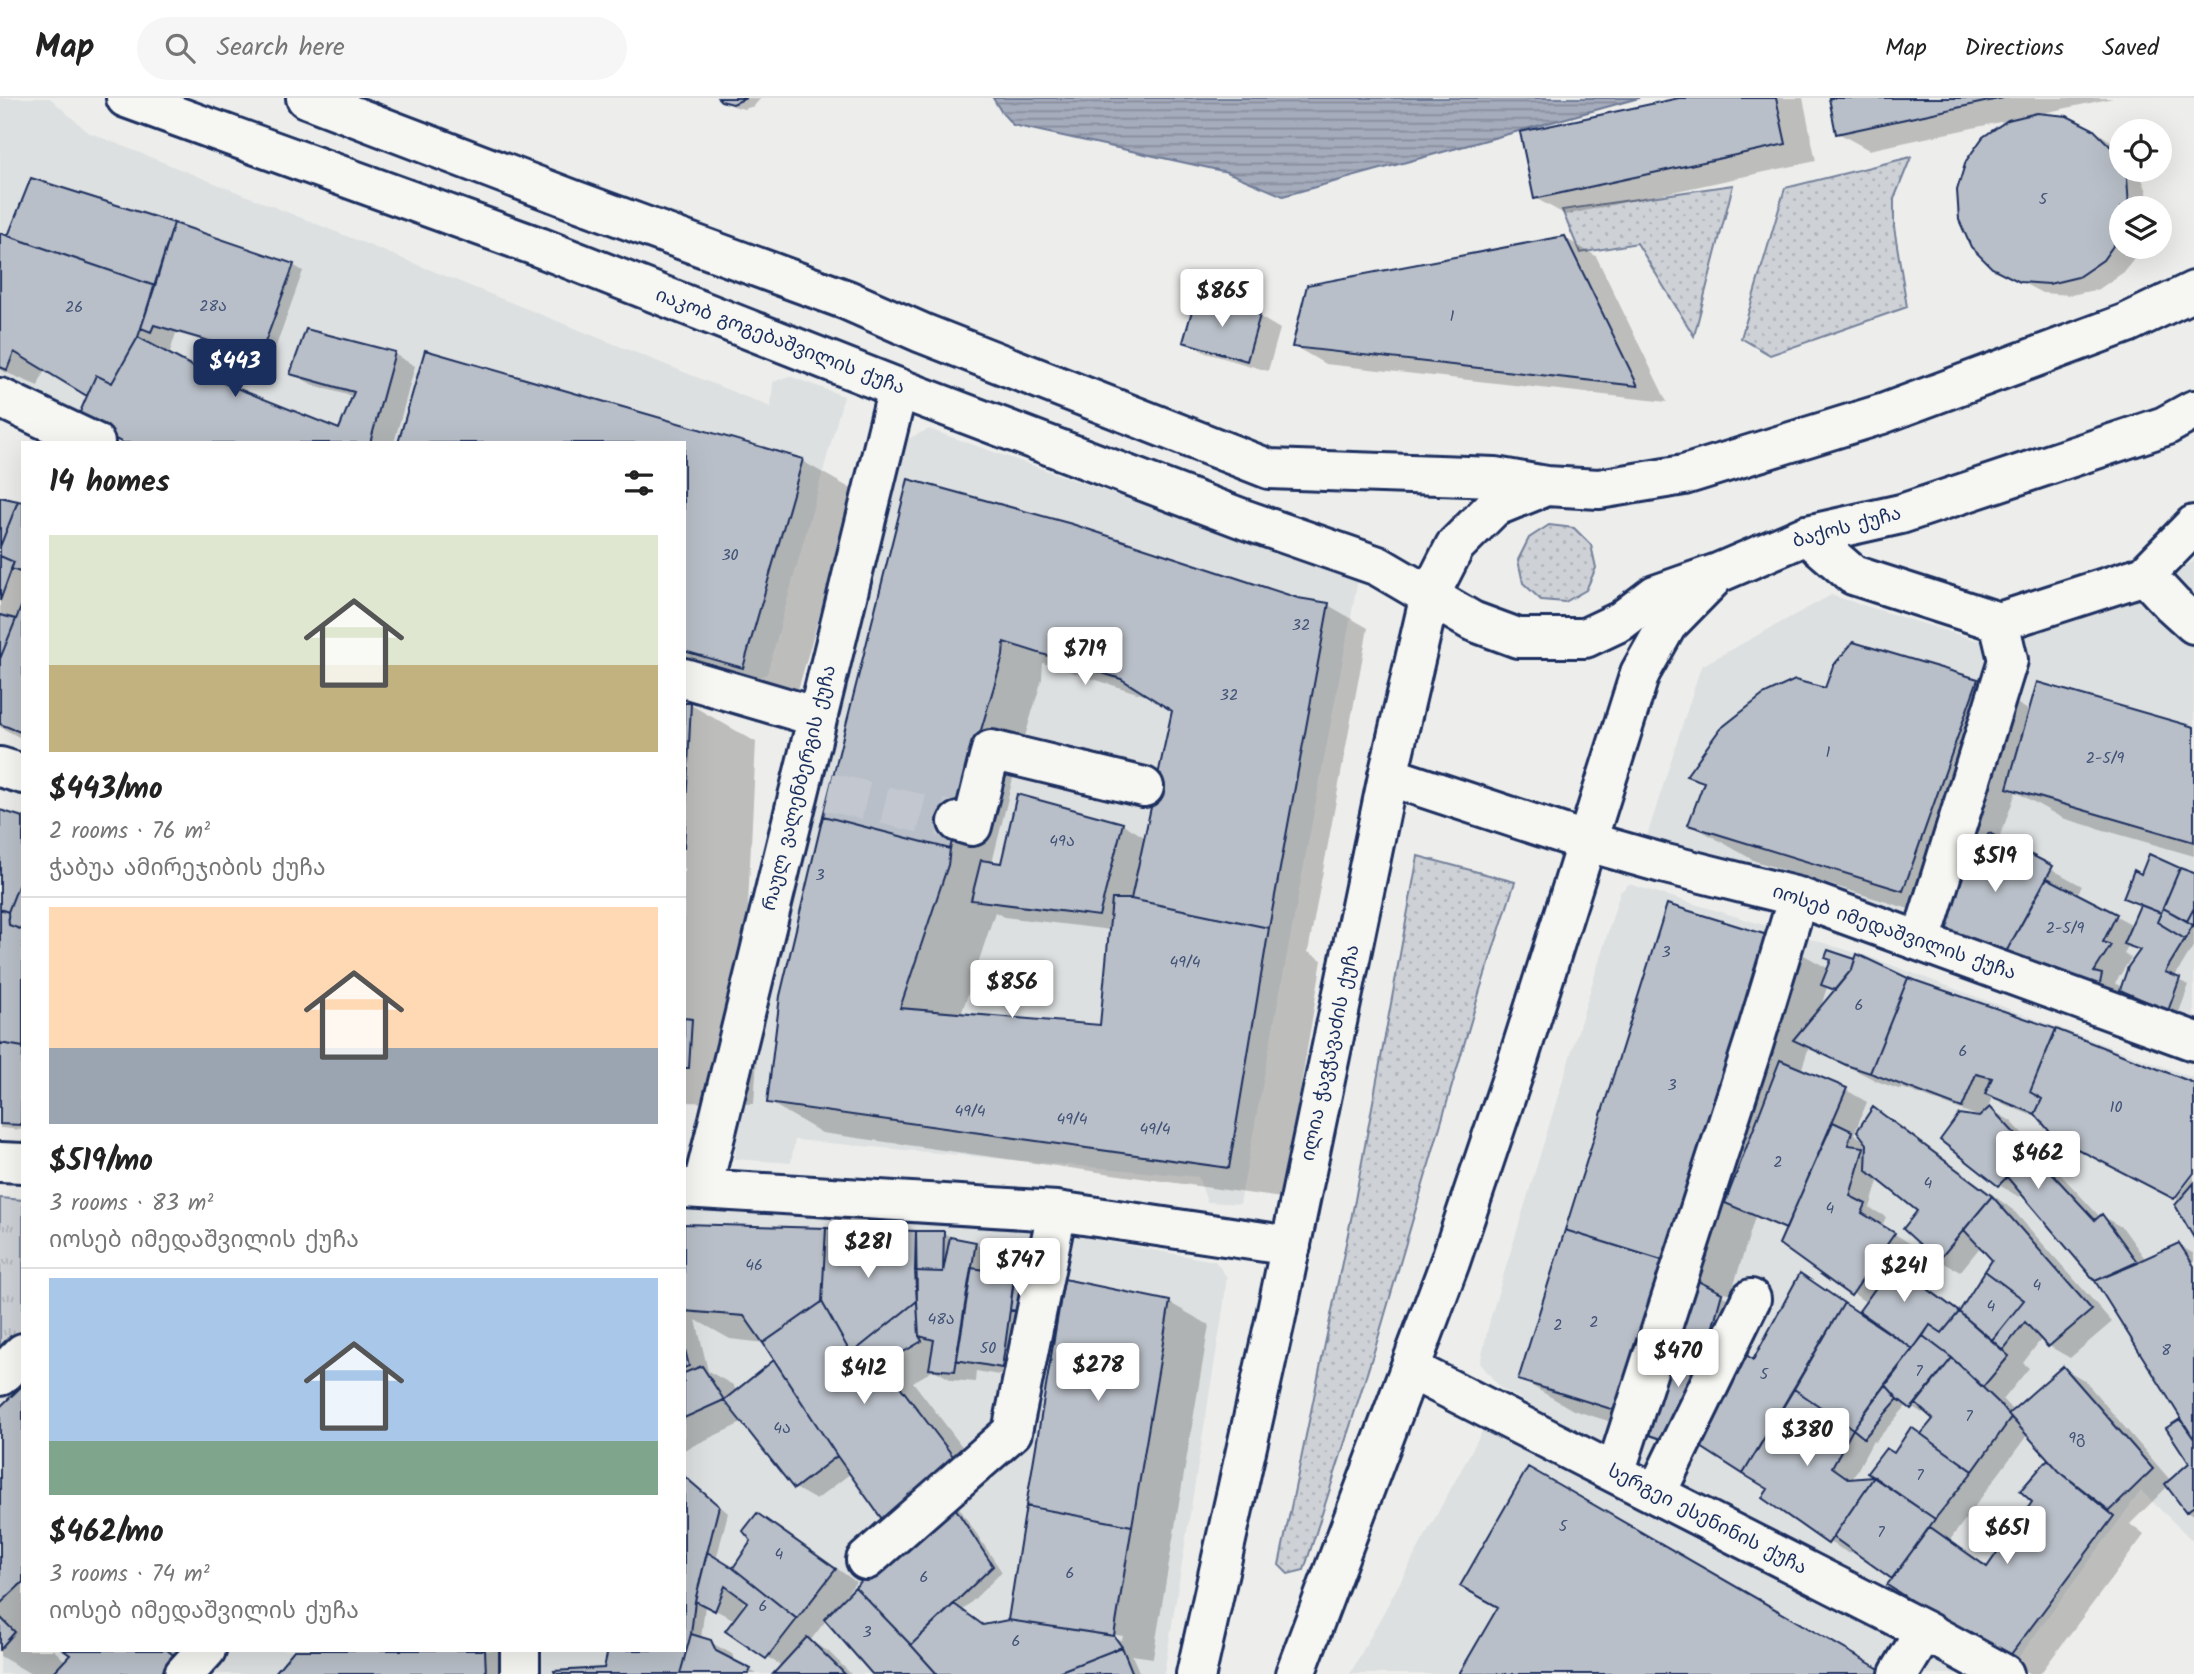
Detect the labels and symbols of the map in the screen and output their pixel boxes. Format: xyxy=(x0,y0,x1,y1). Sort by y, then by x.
house number: 5 xyxy=(2039,187,2049,212)
pin: $865 xyxy=(1181,270,1263,329)
street label: იაკობ გოგებაშვილის ქუჩა xyxy=(651,280,909,404)
house number: 28ა xyxy=(199,294,227,319)
house number: 26 xyxy=(65,295,83,320)
house number: 1 xyxy=(1449,304,1455,329)
pin: $443 xyxy=(194,340,276,399)
street label: ბაქოს ქუჩა xyxy=(1789,499,1905,557)
house number: 30 xyxy=(721,543,739,568)
house number: 32 xyxy=(1292,613,1310,638)
pin: $719 xyxy=(1044,628,1126,687)
street label: რაულ ვალენბერგის ქუჩა xyxy=(755,662,845,914)
house number: 32 xyxy=(1220,683,1238,708)
house number: 1 xyxy=(1825,740,1831,765)
house number: 2-5/9 xyxy=(2086,746,2125,771)
house number: 49ა xyxy=(1049,829,1075,854)
pin: $519 xyxy=(1954,834,2036,894)
house number: 3 xyxy=(815,863,825,888)
street label: იოსებ იმედაშვილის ქუჩა xyxy=(1768,877,2020,989)
house number: 2-5/9 xyxy=(2046,916,2085,941)
house number: 3 xyxy=(1661,940,1671,965)
street label: ილია ჭავჭავაძის ქუჩა xyxy=(1293,942,1369,1164)
house number: 49/4 xyxy=(1169,950,1201,975)
pin: $856 xyxy=(971,960,1053,1020)
house number: 6 xyxy=(1855,993,1863,1018)
house number: 6 xyxy=(1959,1039,1967,1064)
house number: 3 xyxy=(1667,1073,1677,1098)
house number: 10 xyxy=(2109,1095,2123,1120)
house number: 49/4 xyxy=(954,1099,986,1124)
house number: 49/4 xyxy=(1056,1107,1088,1132)
house number: 49/4 xyxy=(1139,1117,1171,1142)
pin: $462 xyxy=(1997,1132,2079,1191)
house number: 2 xyxy=(1773,1150,1783,1175)
house number: 4 xyxy=(1924,1171,1933,1196)
house number: 4 xyxy=(1826,1196,1835,1221)
pin: $281 xyxy=(827,1220,909,1280)
pin: $747 xyxy=(979,1238,1061,1298)
pin: $241 xyxy=(1863,1244,1945,1304)
house number: 46 xyxy=(745,1253,763,1278)
house number: 4 xyxy=(2033,1273,2042,1298)
house number: 4 xyxy=(1987,1294,1996,1319)
house number: 48ა xyxy=(927,1307,955,1332)
house number: 2 xyxy=(1589,1310,1599,1335)
house number: 2 xyxy=(1553,1313,1563,1338)
pin: $470 xyxy=(1637,1330,1719,1389)
house number: 50 xyxy=(980,1336,996,1361)
house number: 8 xyxy=(2161,1338,2171,1363)
pin: $278 xyxy=(1057,1344,1139,1403)
pin: $412 xyxy=(823,1346,905,1406)
house number: 7 xyxy=(1915,1359,1923,1384)
house number: 5 xyxy=(1760,1362,1770,1387)
house number: 7 xyxy=(1965,1404,1973,1429)
pin: $380 xyxy=(1766,1408,1848,1468)
house number: 4ა xyxy=(773,1416,791,1441)
house number: 9გ xyxy=(2068,1426,2086,1451)
street label: სერგეი ესენინის ქუჩა xyxy=(1602,1457,1812,1583)
house number: 7 xyxy=(1916,1463,1924,1488)
pin: $651 xyxy=(1966,1506,2048,1566)
house number: 5 xyxy=(1559,1514,1569,1539)
house number: 7 xyxy=(1877,1520,1885,1545)
house number: 4 xyxy=(775,1542,784,1567)
house number: 6 xyxy=(1066,1561,1074,1586)
house number: 6 xyxy=(920,1565,928,1590)
house number: 6 xyxy=(759,1594,767,1619)
house number: 3 xyxy=(862,1620,872,1645)
house number: 6 xyxy=(1012,1629,1020,1654)

